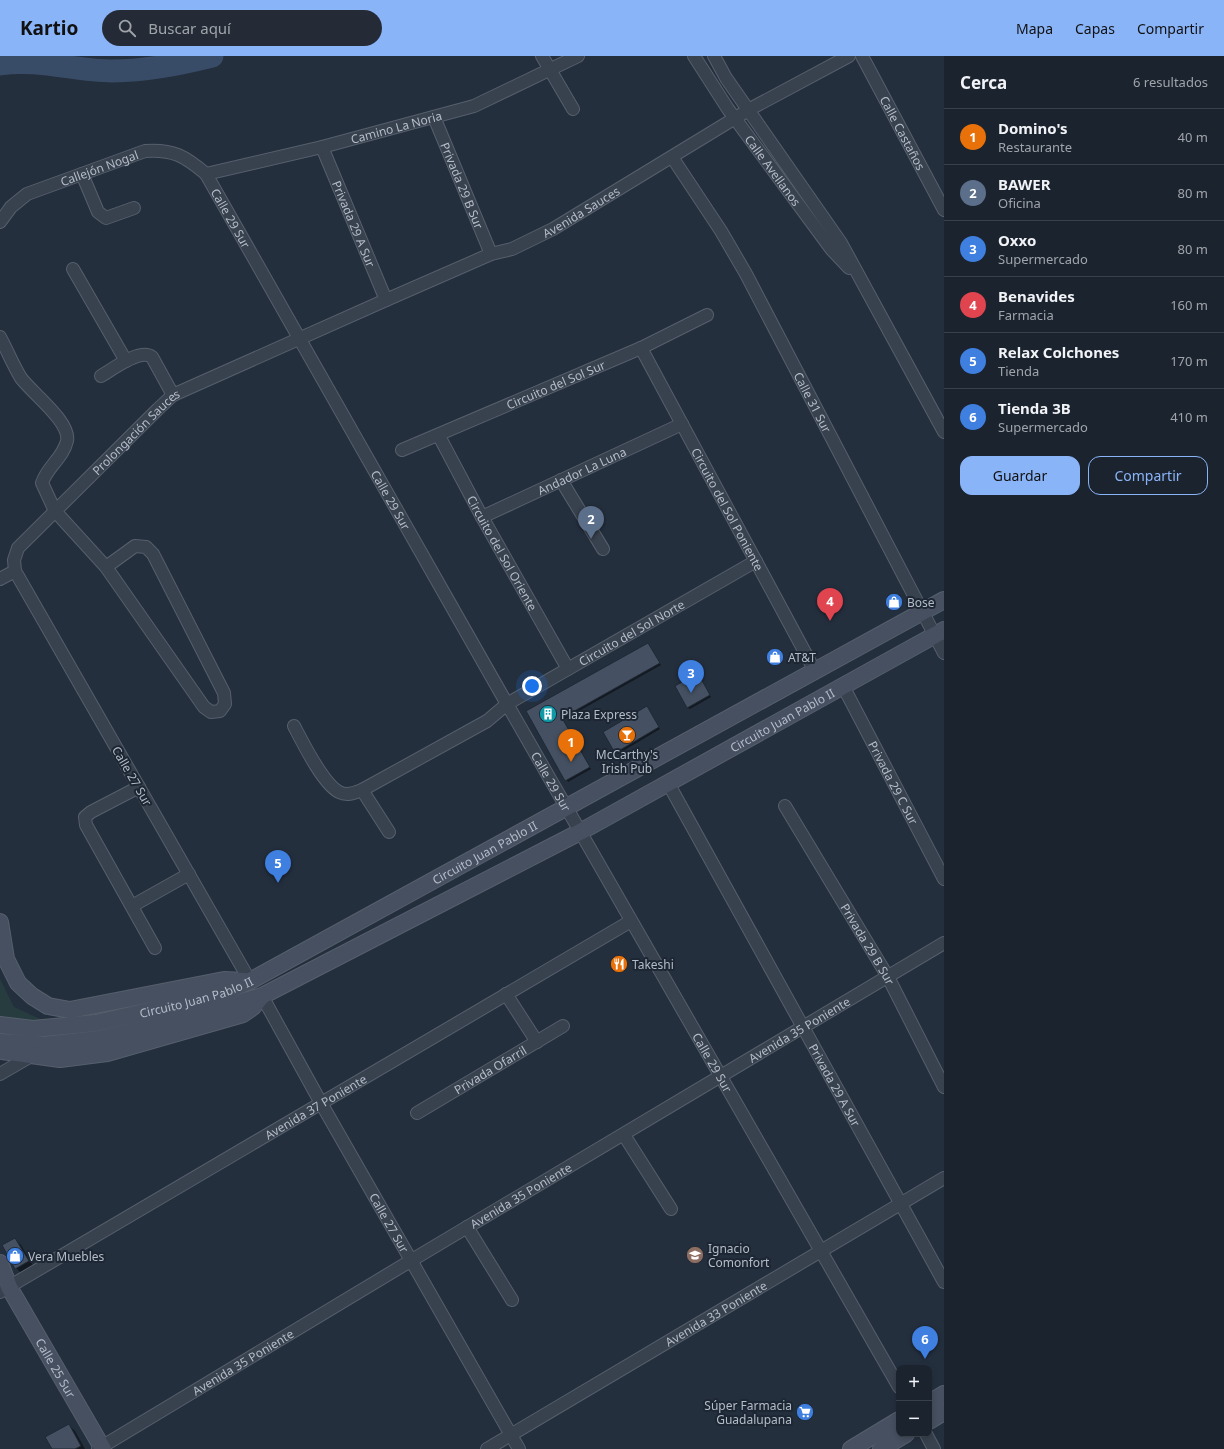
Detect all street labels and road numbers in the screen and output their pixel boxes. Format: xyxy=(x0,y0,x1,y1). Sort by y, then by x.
street label: Calle Castaños xyxy=(876,93,930,173)
street label: Camino La Noria xyxy=(349,107,444,147)
street label: Calle Avellanos xyxy=(741,131,805,209)
street label: Privada 29 B Sur xyxy=(437,139,488,231)
street label: Callejón Nogal xyxy=(58,146,141,190)
street label: Privada 29 A Sur xyxy=(328,178,380,269)
street label: Avenida Sauces xyxy=(540,182,623,241)
street label: Calle 29 Sur xyxy=(207,185,255,251)
street label: Circuito del Sol Sur xyxy=(504,356,608,413)
street label: Calle 31 Sur xyxy=(790,369,836,435)
street label: Prolongación Sauces xyxy=(88,385,183,478)
street label: Andador La Luna xyxy=(535,443,629,499)
street label: Circuito del Sol Poniente xyxy=(688,445,768,574)
street label: Calle 29 Sur xyxy=(367,467,415,533)
street label: Circuito del Sol Oriente xyxy=(463,492,542,614)
street label: Circuito del Sol Norte xyxy=(575,595,688,670)
street label: Circuito Juan Pablo II xyxy=(727,684,838,756)
street label: Privada 29 C Sur xyxy=(865,738,922,827)
street label: Calle 27 Sur xyxy=(108,743,156,809)
street label: Calle 29 Sur xyxy=(528,748,575,814)
street label: Circuito Juan Pablo II xyxy=(429,817,540,888)
street label: Privada 29 B Sur xyxy=(837,900,899,988)
street label: Circuito Juan Pablo II xyxy=(138,972,256,1021)
street label: Avenida 35 Poniente xyxy=(745,992,853,1066)
street label: Calle 29 Sur xyxy=(689,1029,737,1095)
street label: Privada 29 A Sur xyxy=(805,1040,865,1129)
street label: Privada Ofarril xyxy=(451,1041,530,1098)
street label: Avenida 37 Poniente xyxy=(261,1070,370,1143)
street label: Avenida 35 Poniente xyxy=(467,1158,575,1232)
street label: Calle 27 Sur xyxy=(366,1190,413,1256)
street label: Avenida 33 Poniente xyxy=(662,1276,770,1350)
street label: Avenida 35 Poniente xyxy=(189,1325,297,1399)
street label: Calle 25 Sur xyxy=(32,1335,80,1401)

